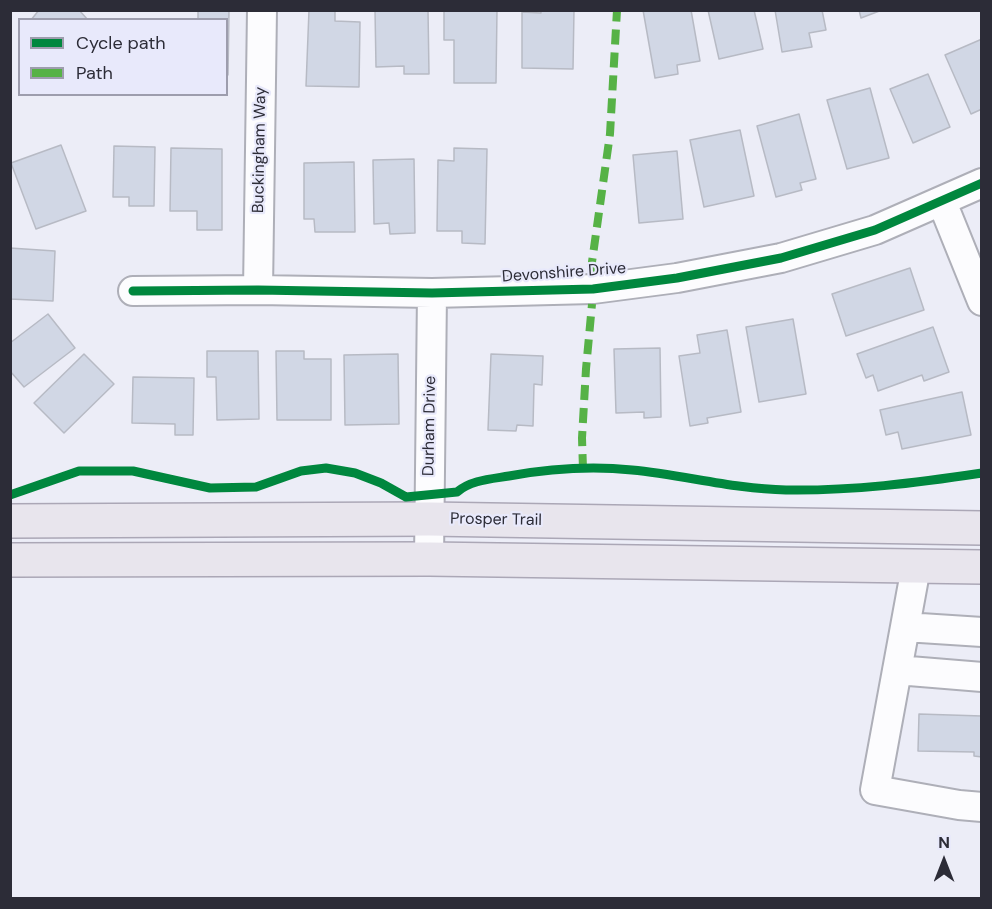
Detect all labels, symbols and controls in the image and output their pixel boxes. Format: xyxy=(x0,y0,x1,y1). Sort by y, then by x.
legend xyxy=(18,18,228,96)
text: Cycle path xyxy=(76,31,166,55)
text: Path xyxy=(76,61,113,85)
street label: Buckingham Way xyxy=(249,87,271,213)
street label: Devonshire Drive xyxy=(501,259,627,287)
street label: Durham Drive xyxy=(420,376,440,476)
street label: Prosper Trail xyxy=(450,510,542,530)
north arrow xyxy=(914,831,974,891)
text: N xyxy=(938,832,950,853)

